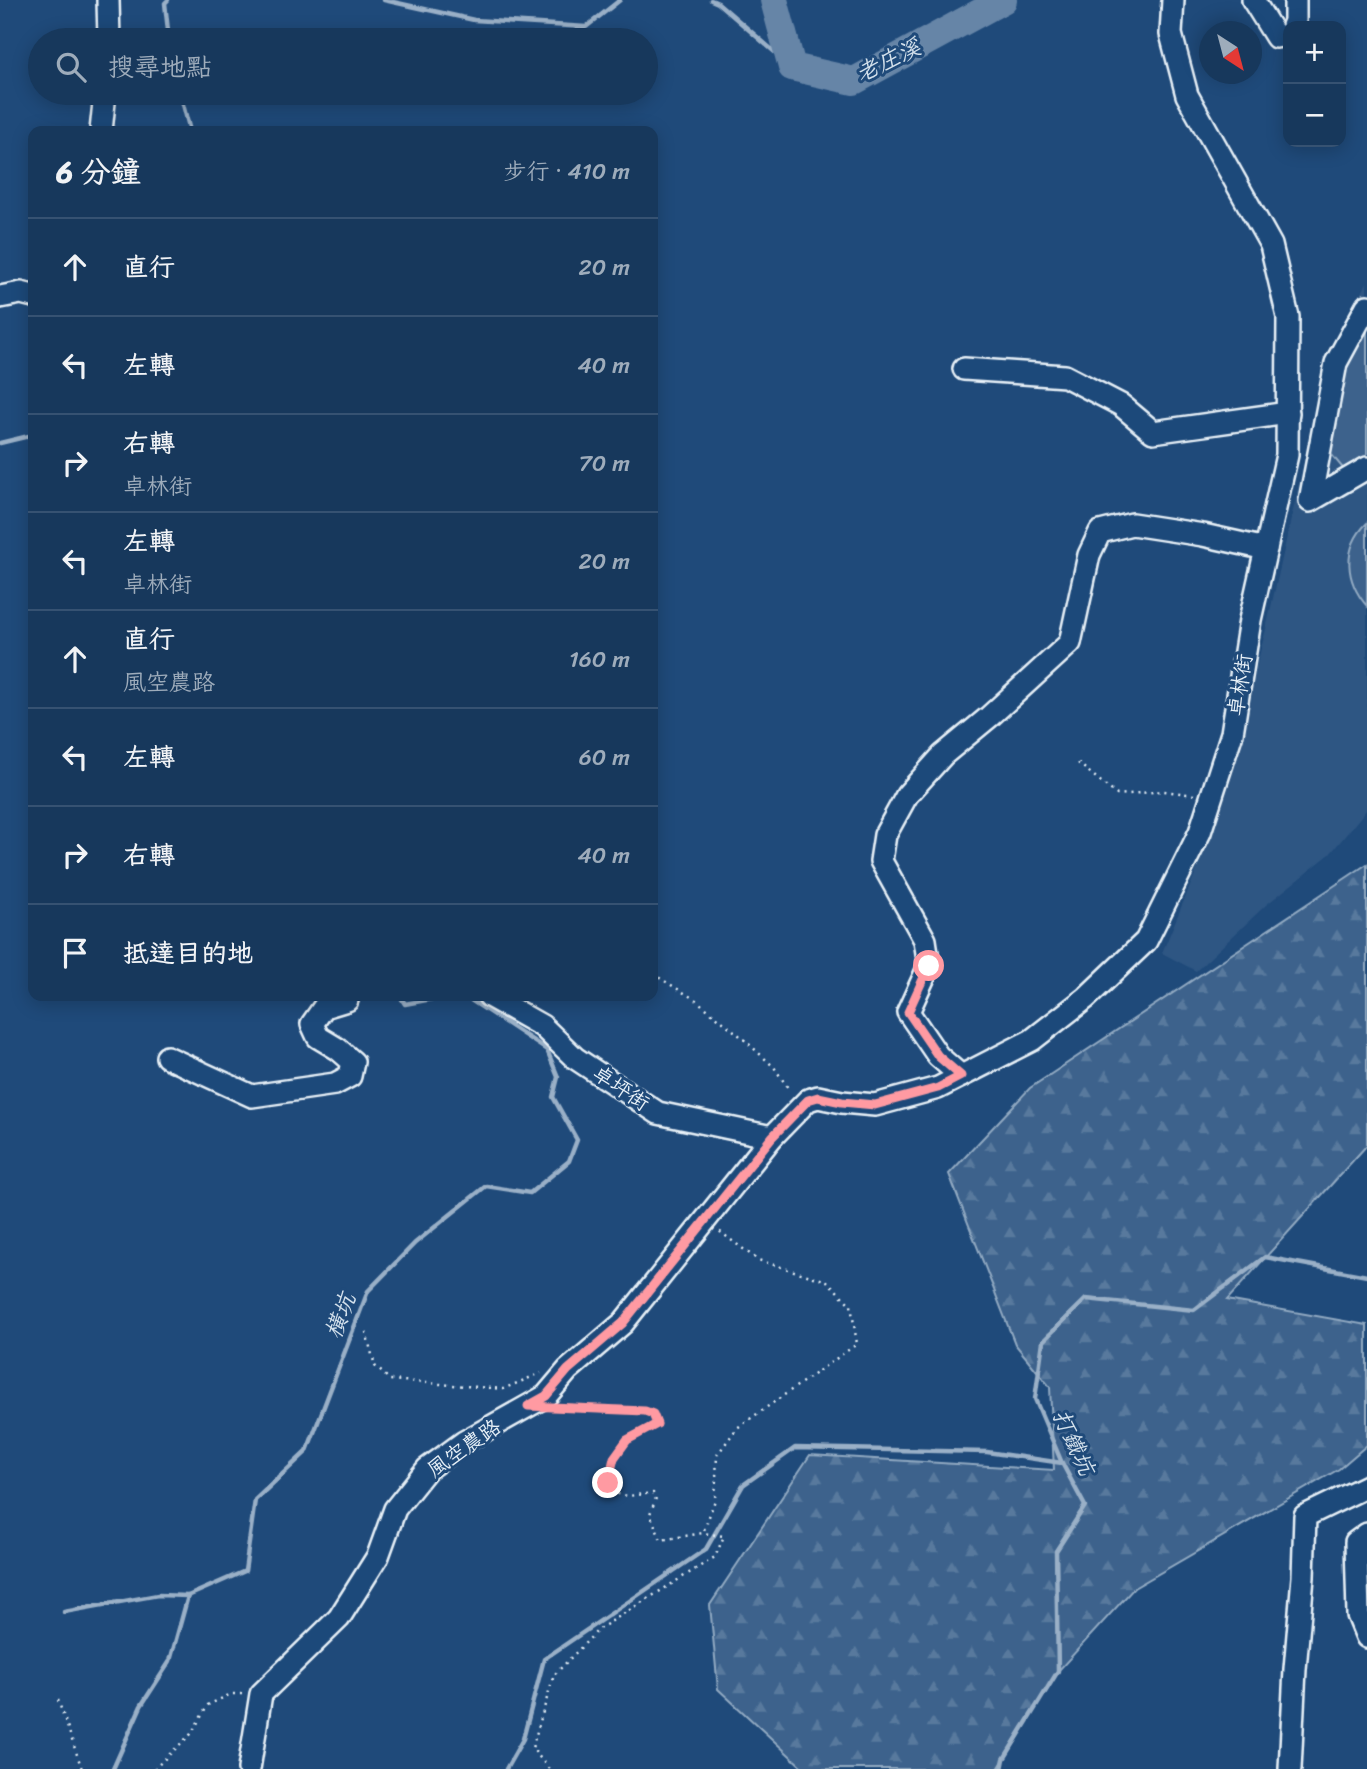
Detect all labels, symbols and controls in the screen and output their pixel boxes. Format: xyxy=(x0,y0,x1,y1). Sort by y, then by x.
north arrow xyxy=(1199,21,1262,84)
map controls xyxy=(1283,21,1346,147)
button: + xyxy=(1283,21,1346,84)
water label: 老庄溪 xyxy=(848,26,930,94)
search box xyxy=(28,28,658,105)
text: 搜尋地點 xyxy=(108,44,212,90)
icon: search xyxy=(52,48,90,86)
button: − xyxy=(1283,84,1346,147)
text: 6 分鐘 xyxy=(56,145,141,199)
text: 步行 · 410 m xyxy=(503,151,630,192)
text: 直行 xyxy=(123,244,175,290)
text: 20 m xyxy=(579,247,630,288)
icon: ahead xyxy=(56,248,94,286)
text: 左轉 xyxy=(123,342,175,388)
text: 40 m xyxy=(577,345,630,386)
icon: left xyxy=(56,346,94,384)
text: 右轉 xyxy=(123,420,175,466)
text: 70 m xyxy=(579,443,630,484)
icon: right xyxy=(56,444,94,482)
text: 卓林街 xyxy=(123,466,192,507)
text: 左轉 xyxy=(123,518,175,564)
text: 20 m xyxy=(579,541,630,582)
icon: left xyxy=(56,542,94,580)
text: 卓林街 xyxy=(123,564,192,605)
text: 直行 xyxy=(123,616,175,662)
text: 160 m xyxy=(569,639,630,680)
icon: ahead xyxy=(56,640,94,678)
street label: 卓林街 xyxy=(1216,651,1264,719)
text: 風空農路 xyxy=(123,662,215,703)
text: 左轉 xyxy=(123,734,175,780)
text: 60 m xyxy=(579,737,630,778)
icon: left xyxy=(56,738,94,776)
text: 右轉 xyxy=(123,832,175,878)
text: 40 m xyxy=(577,835,630,876)
icon: right xyxy=(56,836,94,874)
text: 抵達目的地 xyxy=(123,930,253,976)
icon: arrive xyxy=(56,934,94,972)
route start xyxy=(913,950,944,981)
street label: 卓坪街 xyxy=(584,1055,658,1121)
water label: 橫坑 xyxy=(313,1285,369,1345)
water label: 打鐵坑 xyxy=(1040,1402,1108,1485)
street label: 風空農路 xyxy=(419,1408,509,1488)
route end xyxy=(592,1467,623,1498)

